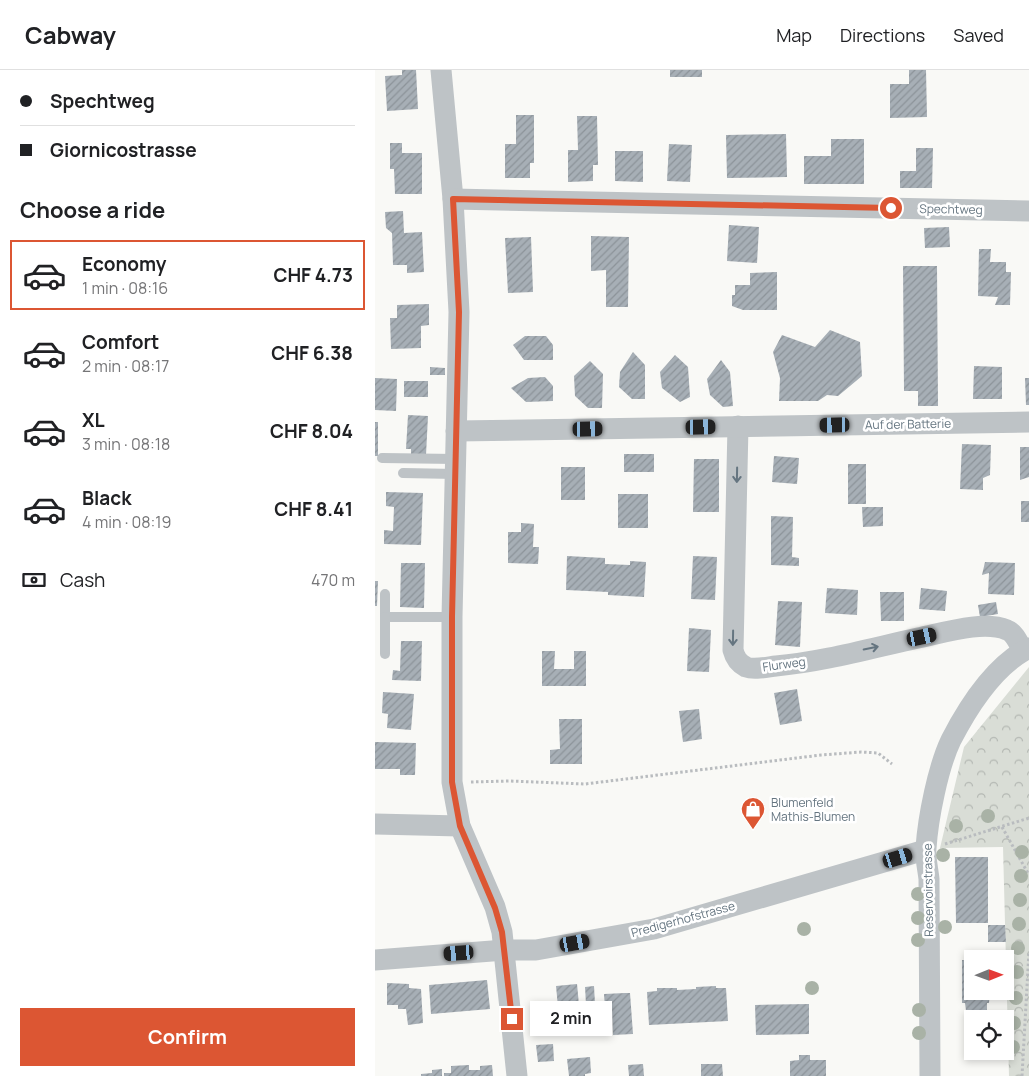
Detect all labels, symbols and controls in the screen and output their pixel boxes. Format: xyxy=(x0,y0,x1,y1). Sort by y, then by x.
text: Cabway xyxy=(25,18,116,51)
text: Map xyxy=(776,23,812,47)
text: Directions xyxy=(840,23,925,47)
text: Saved xyxy=(953,23,1004,47)
text: Spechtweg xyxy=(50,88,155,114)
text: Giornicostrasse xyxy=(50,137,197,163)
text: Choose a ride xyxy=(20,195,165,225)
route start xyxy=(880,197,902,219)
street label: Spechtweg xyxy=(919,200,983,218)
text: Economy xyxy=(82,251,166,277)
icon: car xyxy=(22,253,67,298)
text: CHF 4.73 xyxy=(273,262,353,288)
text: 1 min · 08:16 xyxy=(82,277,168,299)
text: Comfort xyxy=(82,329,159,355)
icon: car xyxy=(22,331,67,376)
text: CHF 6.38 xyxy=(271,340,353,366)
text: 2 min · 08:17 xyxy=(82,355,169,377)
text: XL xyxy=(82,407,105,433)
icon: car xyxy=(22,409,67,454)
street label: Auf der Batterie xyxy=(865,415,951,433)
car xyxy=(819,417,850,433)
text: CHF 8.04 xyxy=(270,418,353,444)
car xyxy=(685,419,716,435)
car xyxy=(572,421,603,437)
text: 3 min · 08:18 xyxy=(82,433,170,455)
one-way arrow xyxy=(732,466,742,483)
text: Black xyxy=(82,485,131,511)
icon: car xyxy=(22,487,67,532)
text: CHF 8.41 xyxy=(274,496,353,522)
text: 4 min · 08:19 xyxy=(82,511,171,533)
icon: cash xyxy=(20,566,48,594)
text: Cash xyxy=(60,567,105,593)
text: 470 m xyxy=(311,569,355,591)
car xyxy=(905,627,938,647)
one-way arrow xyxy=(728,629,738,645)
one-way arrow xyxy=(863,643,879,652)
street label: Flurweg xyxy=(761,653,807,675)
place label: Blumenfeld Mathis-Blumen xyxy=(771,794,855,825)
shop icon: Blumenfeld Mathis-Blumen xyxy=(740,796,766,830)
street label: Reservoirstrasse xyxy=(919,843,937,937)
car xyxy=(881,846,914,870)
street label: Predigerhofstrasse xyxy=(629,897,737,941)
car xyxy=(558,933,591,953)
car xyxy=(443,944,474,962)
north arrow xyxy=(964,950,1014,1000)
map controls xyxy=(964,950,1014,1060)
callout: 2 min xyxy=(529,1002,612,1036)
text: 2 min xyxy=(550,1007,592,1029)
button: Confirm xyxy=(20,1008,355,1066)
route end xyxy=(501,1008,523,1030)
button: locate xyxy=(964,1010,1014,1060)

